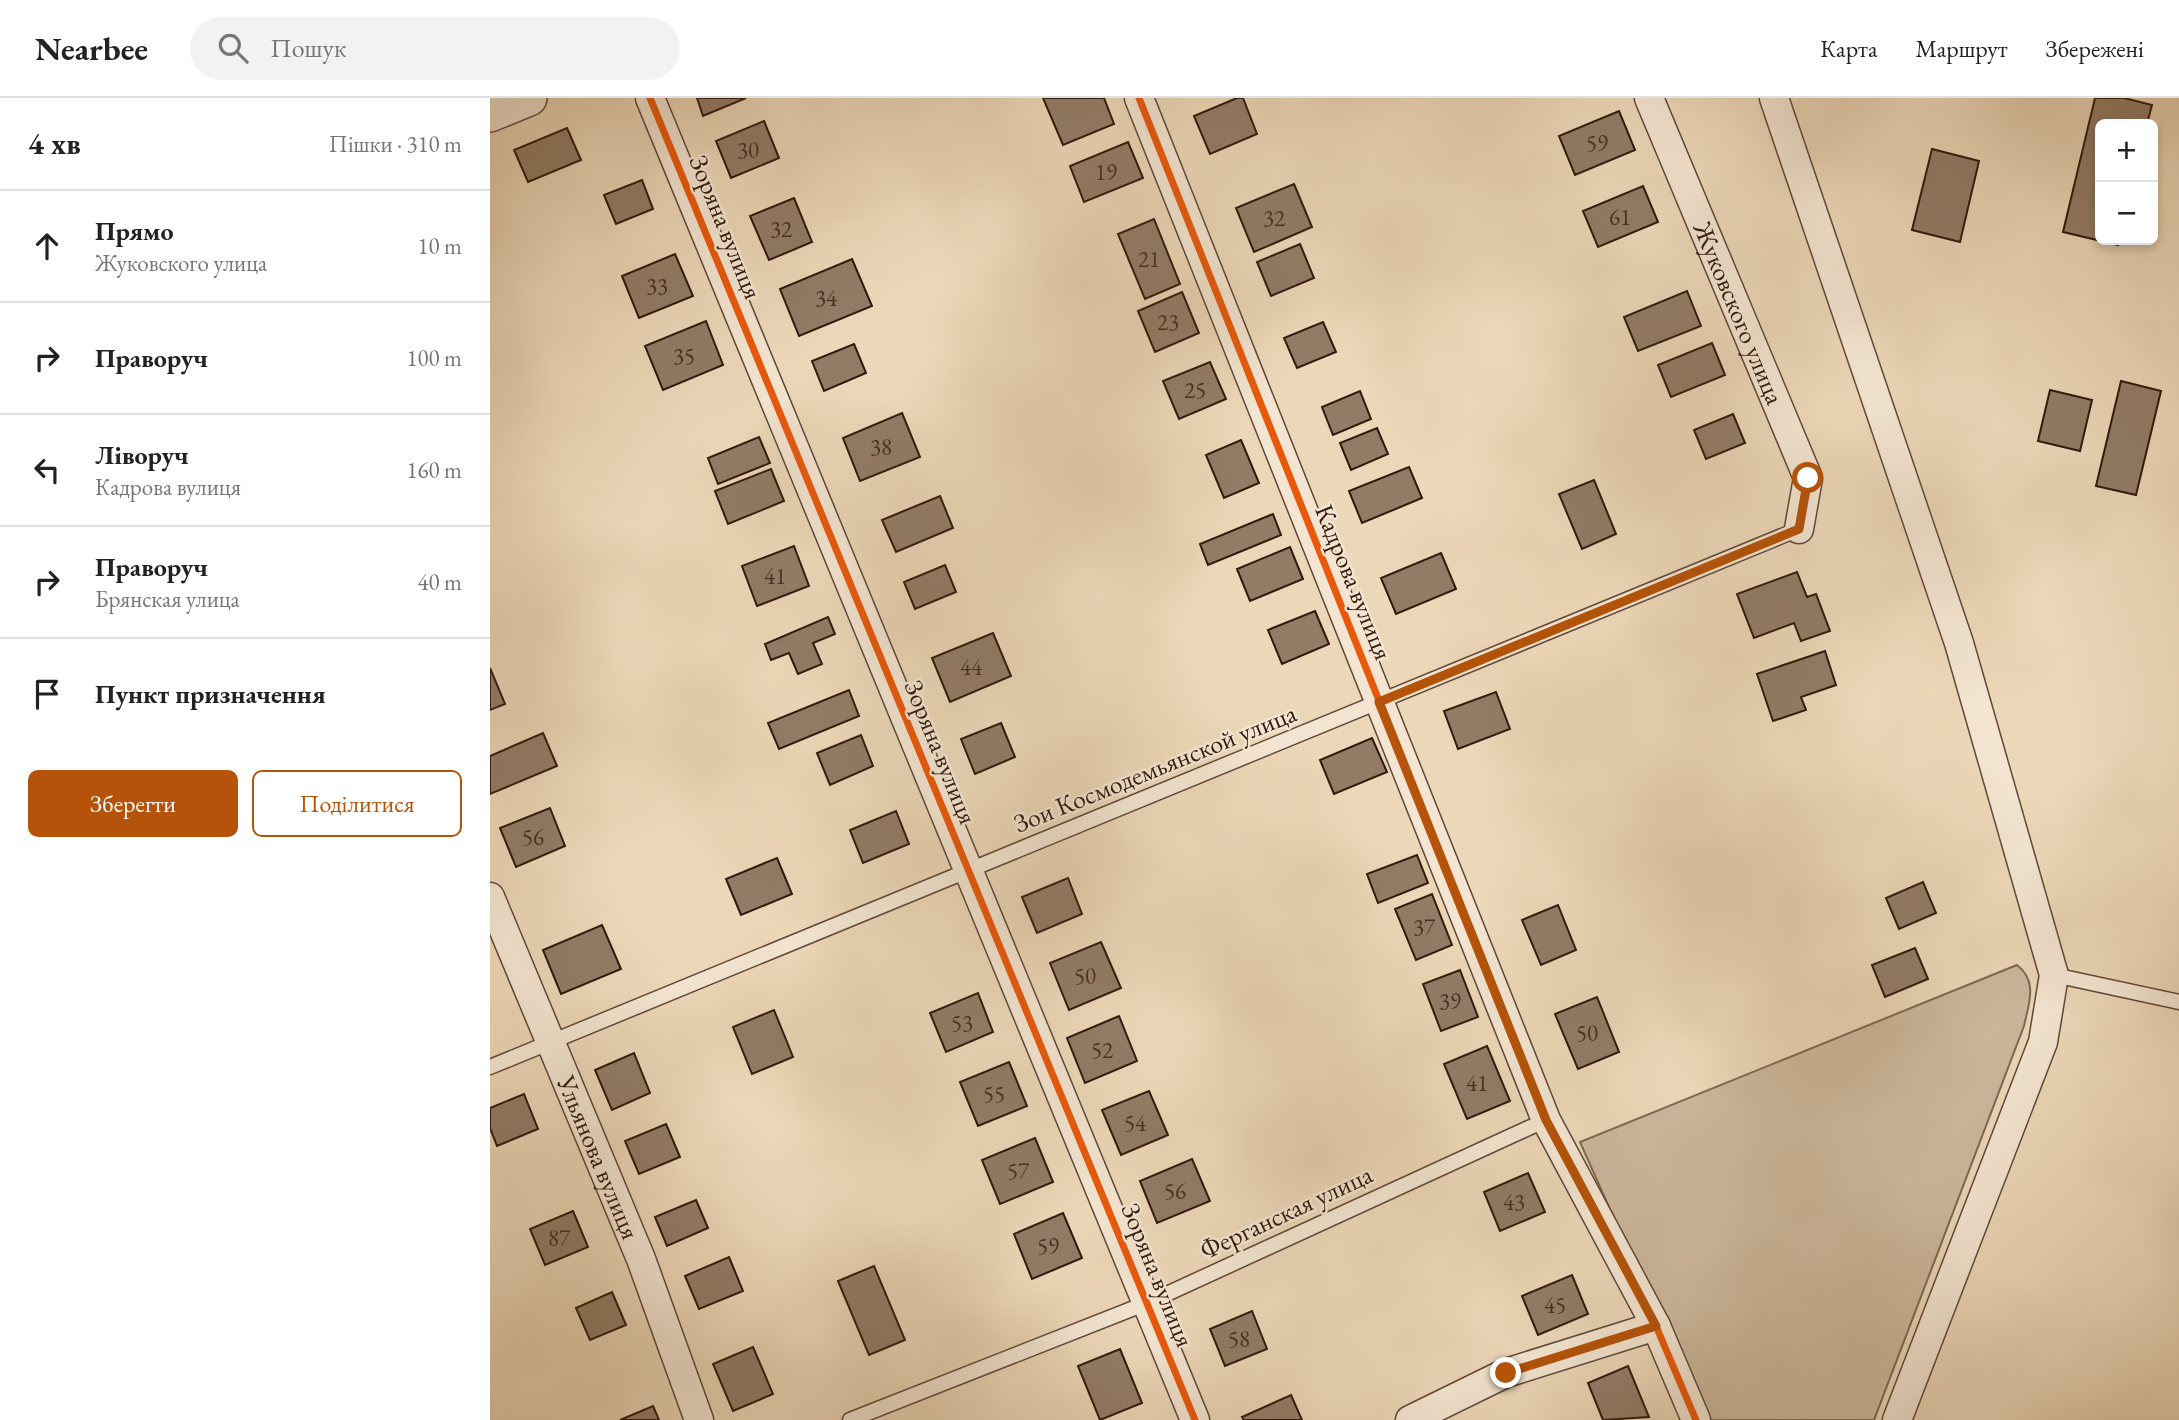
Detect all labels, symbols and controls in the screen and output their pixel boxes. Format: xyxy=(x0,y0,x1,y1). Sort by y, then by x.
search box xyxy=(190,17,680,80)
text: Nearbee xyxy=(35,27,148,70)
icon: search xyxy=(214,29,252,67)
text: Пошук xyxy=(270,31,346,65)
text: Карта xyxy=(1820,33,1878,64)
text: Маршрут xyxy=(1916,33,2008,64)
text: Збережені xyxy=(2046,33,2144,64)
map controls xyxy=(2095,119,2158,245)
button: + xyxy=(2095,119,2158,182)
text: 4 хв xyxy=(28,124,81,163)
house number: 59 xyxy=(1586,128,1608,158)
text: Пішки · 310 m xyxy=(329,129,462,159)
house number: 30 xyxy=(737,135,759,165)
street label: Зоряна вулиця xyxy=(682,150,770,304)
house number: 19 xyxy=(1095,157,1117,187)
button: − xyxy=(2095,182,2158,245)
house number: 61 xyxy=(1609,202,1631,232)
house number: 32 xyxy=(1263,203,1285,233)
text: Прямо xyxy=(95,214,174,248)
house number: 32 xyxy=(770,214,792,244)
street label: Жуковского улица xyxy=(1685,216,1792,410)
icon: ahead xyxy=(28,227,66,265)
text: 10 m xyxy=(417,231,462,261)
house number: 21 xyxy=(1138,244,1160,274)
text: Жуковского улица xyxy=(95,248,267,278)
house number: 33 xyxy=(646,271,668,301)
house number: 34 xyxy=(815,283,838,313)
house number: 23 xyxy=(1157,307,1179,337)
icon: right xyxy=(28,339,66,377)
text: Праворуч xyxy=(95,341,208,375)
house number: 35 xyxy=(673,341,695,371)
text: 100 m xyxy=(406,343,462,373)
house number: 25 xyxy=(1184,375,1206,405)
house number: 38 xyxy=(870,432,892,462)
text: Ліворуч xyxy=(95,438,189,472)
icon: left xyxy=(28,451,66,489)
text: 160 m xyxy=(406,455,462,485)
route start xyxy=(1792,462,1823,493)
text: Кадрова вулиця xyxy=(95,472,241,502)
street label: Кадрова вулиця xyxy=(1307,499,1401,665)
text: Праворуч xyxy=(95,550,208,584)
house number: 41 xyxy=(764,561,786,591)
icon: right xyxy=(28,563,66,601)
text: 40 m xyxy=(417,567,462,597)
text: Брянская улица xyxy=(95,584,240,614)
house number: 44 xyxy=(960,652,983,682)
icon: arrive xyxy=(28,675,66,713)
street label: Зоряна вулиця xyxy=(897,675,985,829)
text: Пункт призначення xyxy=(95,677,326,711)
street label: Зои Космодемьянской улица xyxy=(1009,695,1302,840)
button: Зберегти xyxy=(28,770,238,837)
button: Поділитися xyxy=(252,770,462,837)
house number: 56 xyxy=(522,822,544,852)
house number: 37 xyxy=(1413,912,1436,942)
house number: 50 xyxy=(1074,961,1096,991)
house number: 39 xyxy=(1439,986,1461,1016)
house number: 53 xyxy=(951,1008,973,1038)
house number: 50 xyxy=(1576,1018,1598,1048)
house number: 52 xyxy=(1091,1035,1113,1065)
house number: 41 xyxy=(1466,1068,1488,1098)
street label: Ульянова вулиця xyxy=(549,1069,648,1244)
house number: 55 xyxy=(983,1079,1005,1109)
house number: 54 xyxy=(1124,1108,1147,1138)
house number: 57 xyxy=(1007,1156,1030,1186)
street label: Ферганская улица xyxy=(1194,1157,1378,1267)
house number: 56 xyxy=(1164,1176,1186,1206)
house number: 43 xyxy=(1503,1187,1525,1217)
street label: Зоряна вулиця xyxy=(1114,1198,1202,1352)
house number: 87 xyxy=(548,1223,571,1253)
house number: 59 xyxy=(1037,1231,1059,1261)
house number: 45 xyxy=(1544,1290,1566,1320)
house number: 58 xyxy=(1228,1324,1250,1354)
route end xyxy=(1490,1357,1521,1388)

